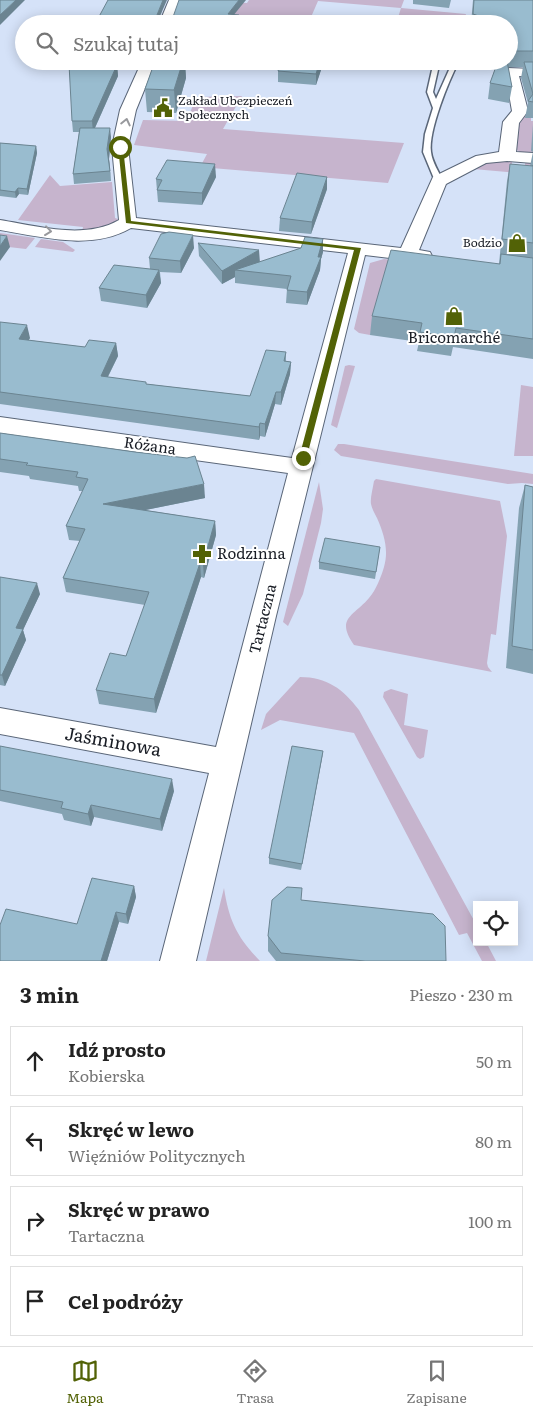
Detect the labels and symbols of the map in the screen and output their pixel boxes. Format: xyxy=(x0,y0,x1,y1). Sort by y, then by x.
place label: Zakład Ubezpieczeń Społecznych xyxy=(178,91,292,123)
public building icon: Zakład Ubezpieczeń Społecznych xyxy=(152,97,174,119)
one-way arrow xyxy=(120,117,131,126)
route start xyxy=(109,136,132,159)
one-way arrow xyxy=(45,225,53,236)
shop icon: Bodzio xyxy=(506,232,528,254)
place label: Bodzio xyxy=(463,233,502,251)
shop icon: Bricomarché xyxy=(443,305,465,327)
place label: Bricomarché xyxy=(408,325,500,348)
street label: Różana xyxy=(123,429,179,460)
route end xyxy=(292,447,315,470)
place label: Rodzinna xyxy=(217,541,286,564)
pharmacy icon: Rodzinna xyxy=(191,543,213,565)
street label: Tartaczna xyxy=(242,580,282,656)
street label: Jaśminowa xyxy=(63,719,164,762)

